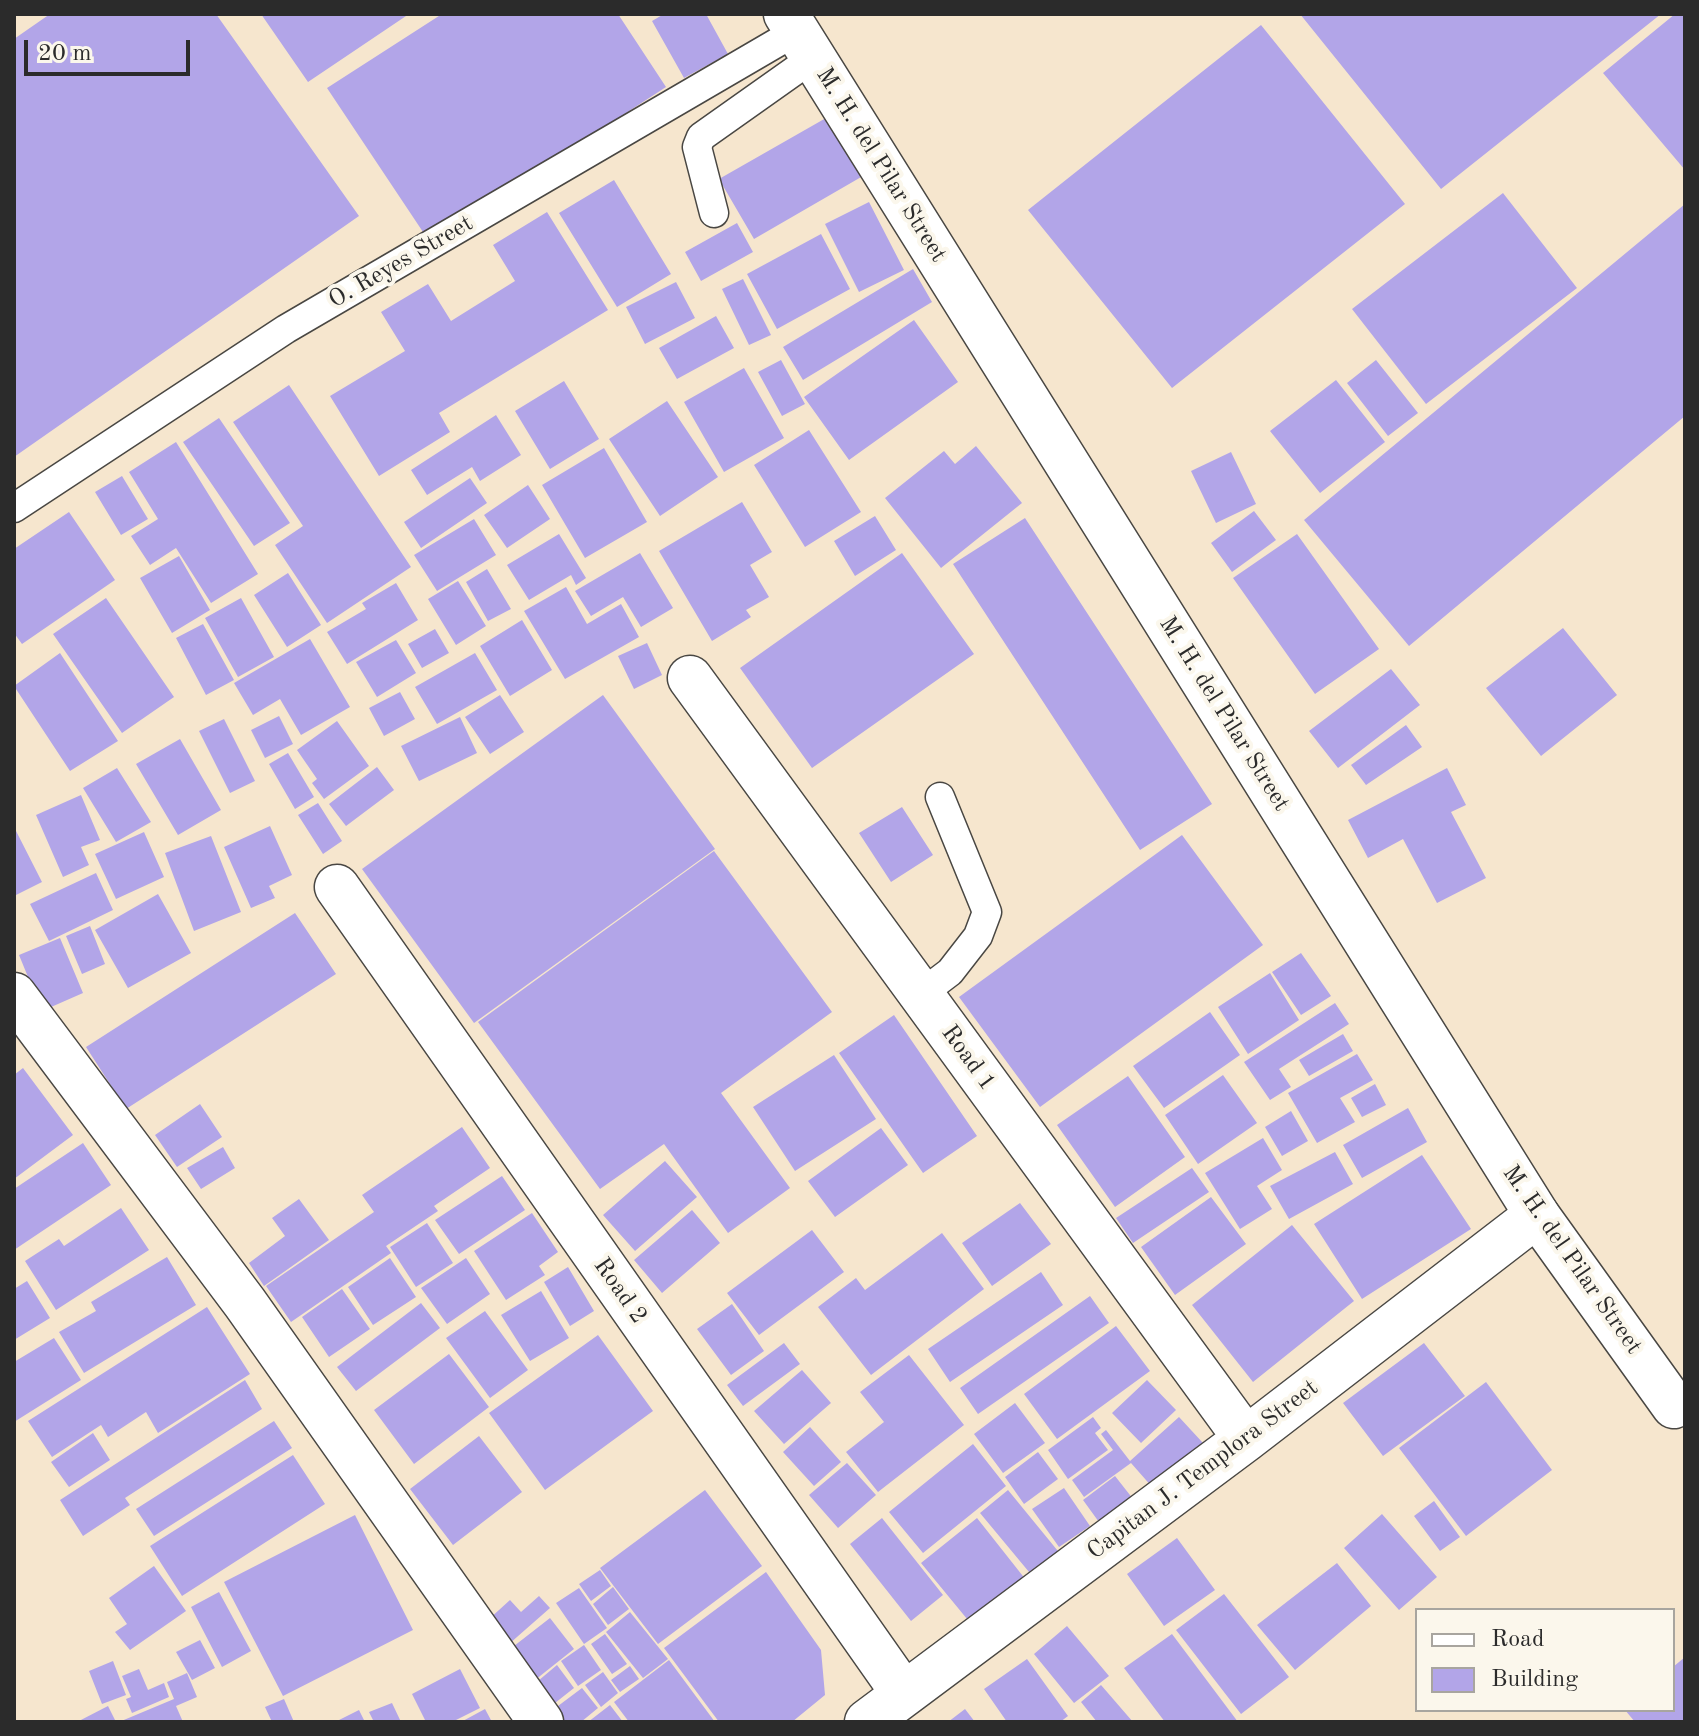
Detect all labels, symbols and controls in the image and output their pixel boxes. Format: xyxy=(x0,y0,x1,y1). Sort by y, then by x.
scale bar xyxy=(28,24,194,74)
text: 20 m xyxy=(38,42,92,66)
street label: M. H. del Pilar Street xyxy=(809,62,953,268)
street label: O. Reyes Street xyxy=(324,209,478,315)
street label: M. H. del Pilar Street xyxy=(1152,611,1296,817)
street label: Road 1 xyxy=(935,1020,1001,1096)
street label: M. H. del Pilar Street xyxy=(1496,1160,1648,1360)
street label: Road 2 xyxy=(587,1252,653,1330)
street label: Capitan J. Templora Street xyxy=(1082,1374,1324,1566)
legend xyxy=(1415,1608,1675,1712)
text: Road xyxy=(1491,1628,1544,1652)
text: Building xyxy=(1491,1668,1578,1692)

